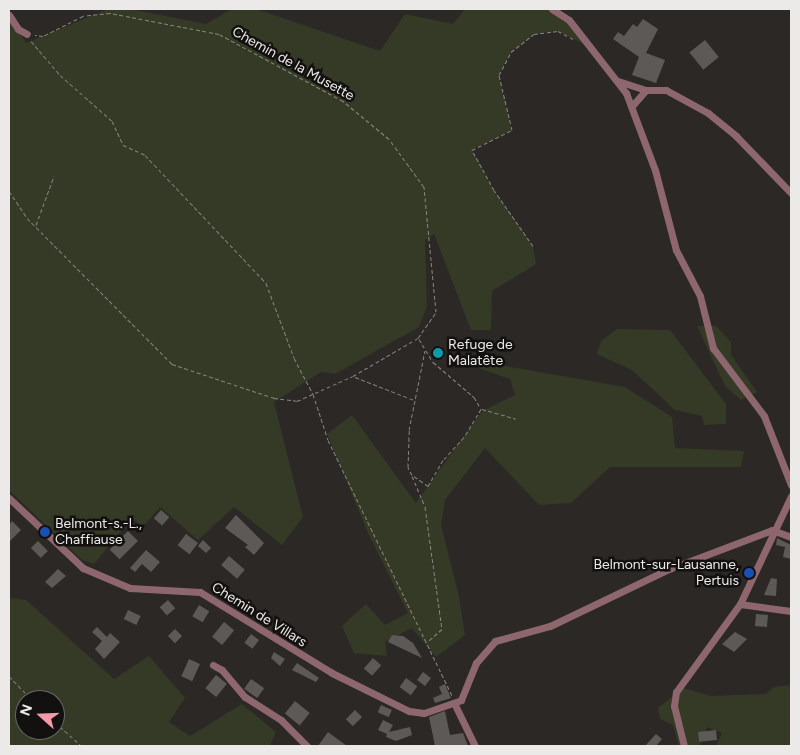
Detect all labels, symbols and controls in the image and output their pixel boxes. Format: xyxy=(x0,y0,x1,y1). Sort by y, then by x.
street label: Chemin de la Musette xyxy=(229,23,357,105)
place label: Refuge de Malatête xyxy=(448,337,513,370)
marker: Refuge de Malatête xyxy=(432,347,444,359)
place label: Belmont-s.-L., Chaffiause xyxy=(55,516,142,548)
marker: Belmont-s.-L., Chaffiause xyxy=(39,526,51,538)
place label: Belmont-sur-Lausanne, Pertuis xyxy=(594,557,739,590)
marker: Belmont-sur-Lausanne, Pertuis xyxy=(743,567,755,579)
street label: Chemin de Villars xyxy=(208,579,310,651)
north arrow xyxy=(15,690,65,740)
text: N xyxy=(17,702,36,718)

